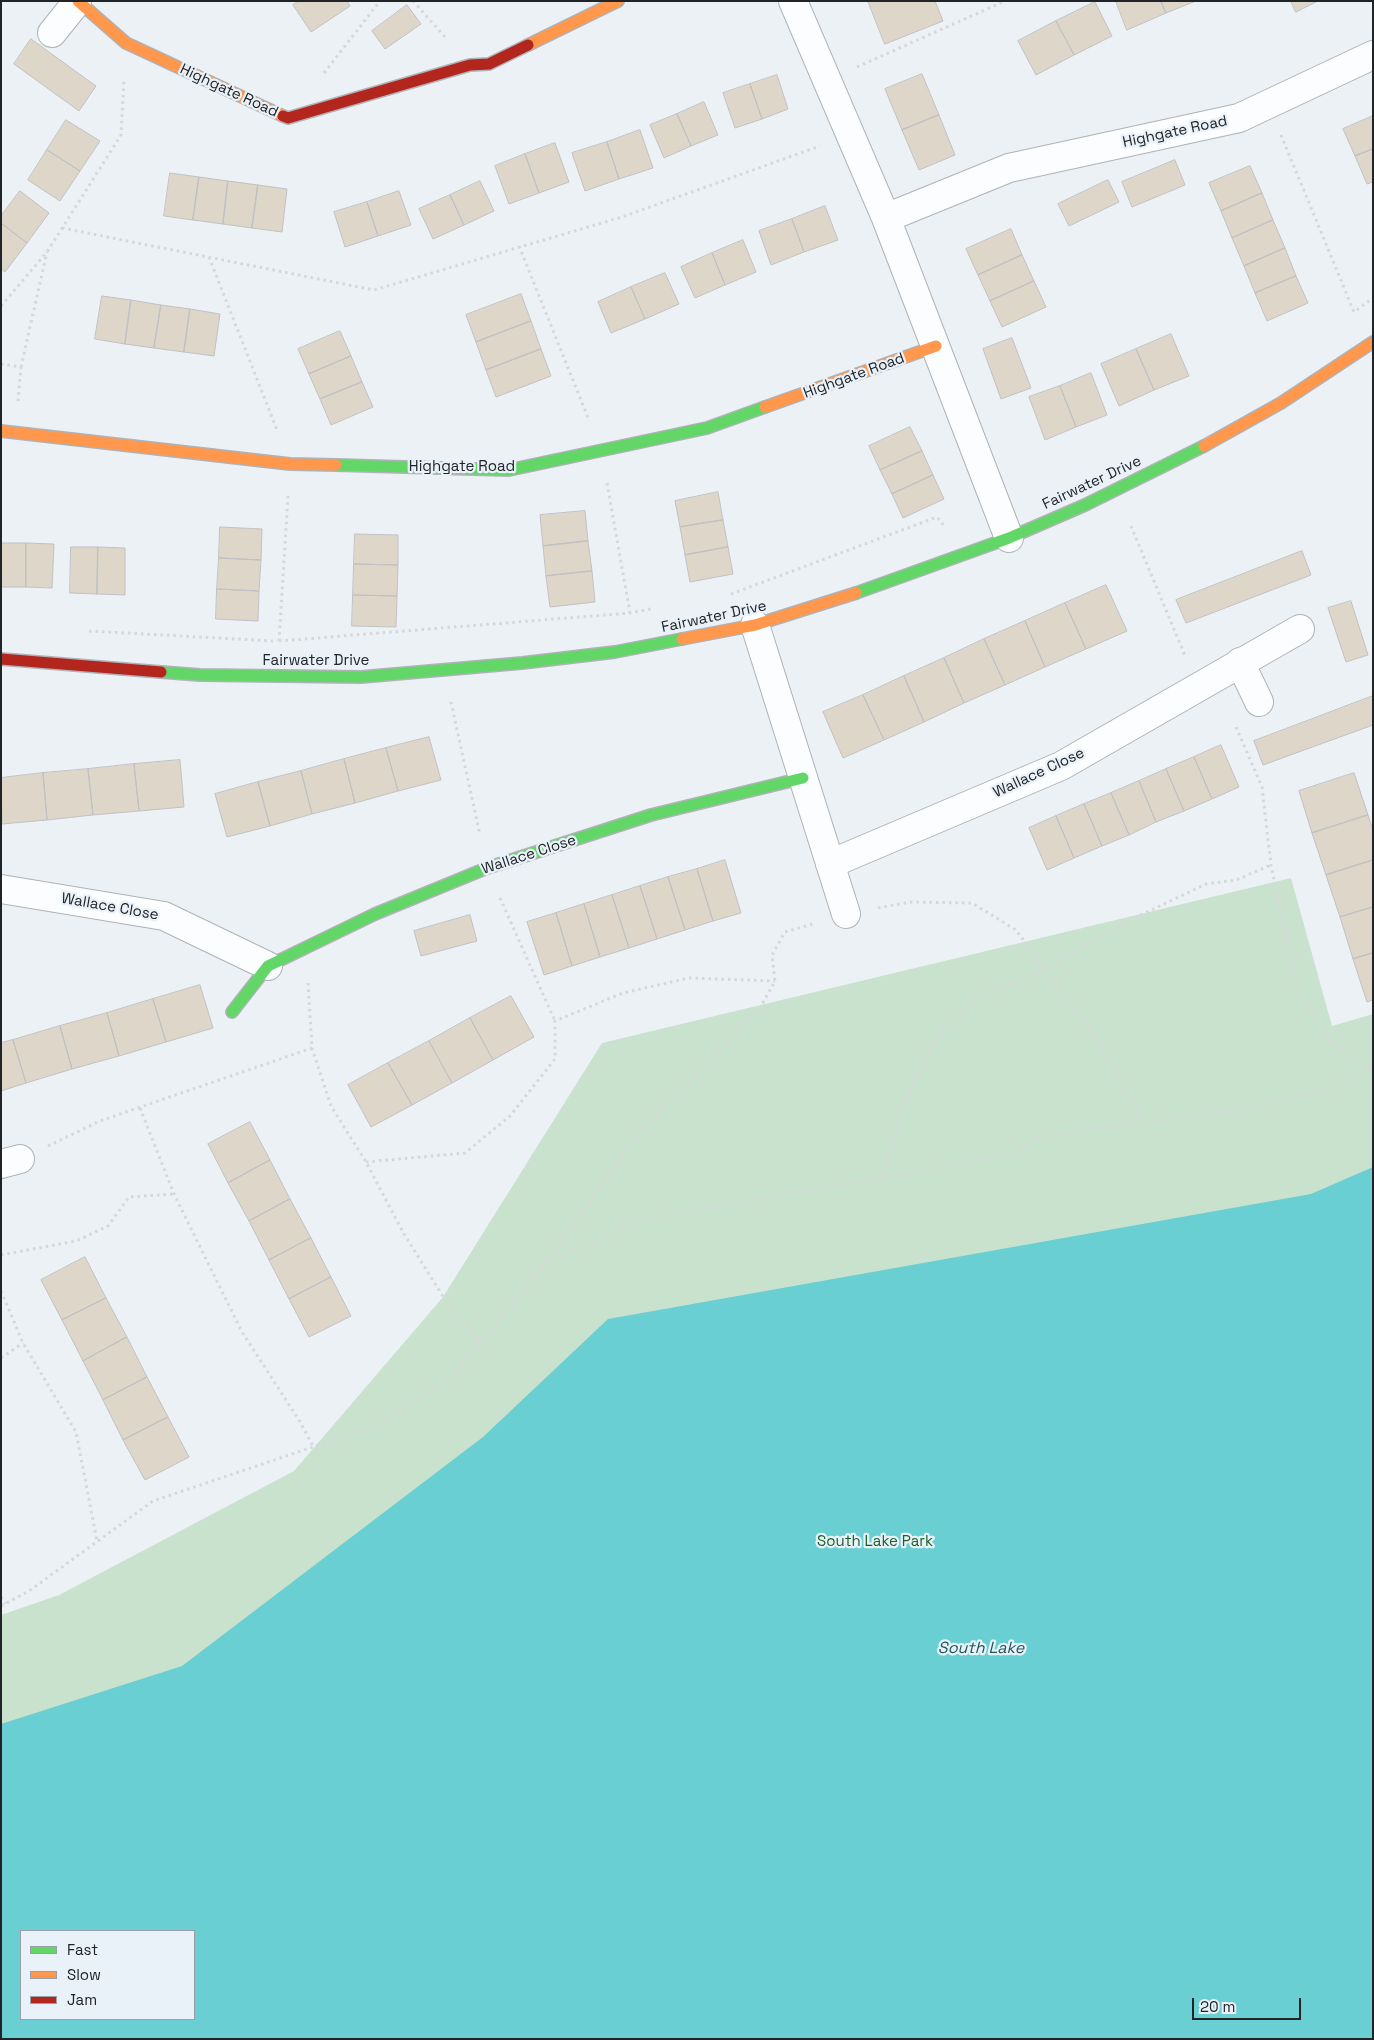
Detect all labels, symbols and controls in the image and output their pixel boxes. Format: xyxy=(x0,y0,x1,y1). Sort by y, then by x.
street label: Highgate Road xyxy=(177,60,281,122)
street label: Highgate Road xyxy=(1121,112,1229,152)
street label: Highgate Road xyxy=(801,349,907,403)
street label: Fairwater Drive xyxy=(1040,452,1144,514)
street label: Highgate Road xyxy=(409,458,515,476)
street label: Fairwater Drive xyxy=(660,597,768,637)
street label: Fairwater Drive xyxy=(263,652,369,670)
street label: Wallace Close xyxy=(991,744,1087,802)
street label: Wallace Close xyxy=(479,831,579,879)
street label: Wallace Close xyxy=(60,890,160,924)
park label: South Lake Park xyxy=(817,1533,933,1551)
water label: South Lake xyxy=(938,1639,1024,1659)
legend xyxy=(20,1930,195,2020)
text: Fast xyxy=(67,1940,98,1959)
text: Slow xyxy=(67,1965,101,1984)
scale bar xyxy=(1194,1988,1303,2020)
text: Jam xyxy=(67,1990,97,2009)
text: 20 m xyxy=(1200,1997,1235,2016)

